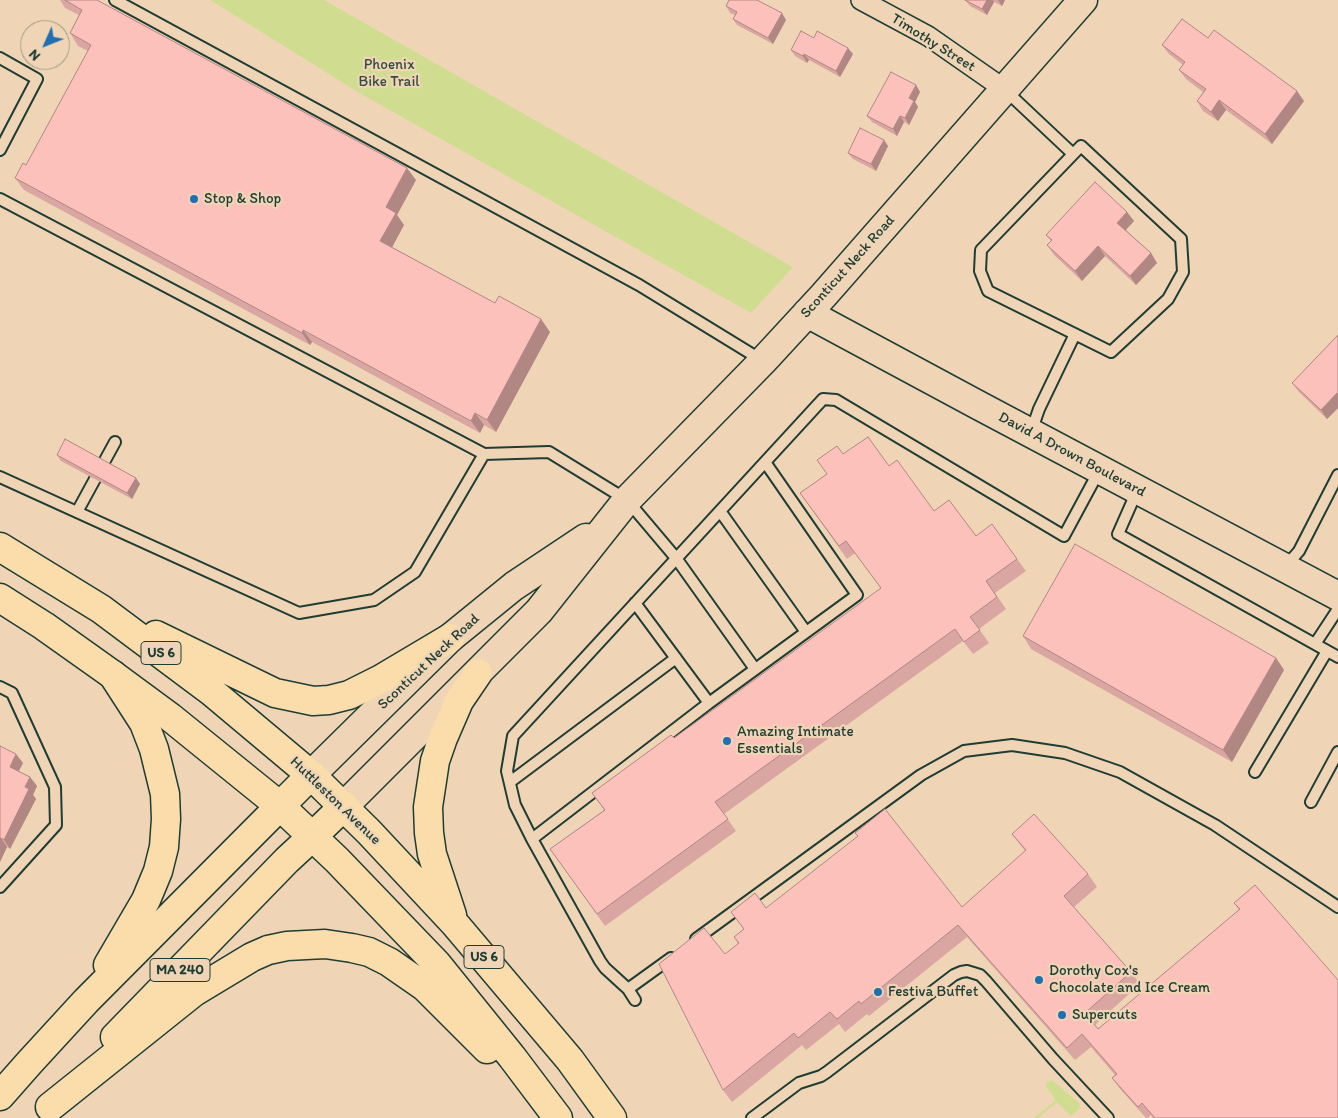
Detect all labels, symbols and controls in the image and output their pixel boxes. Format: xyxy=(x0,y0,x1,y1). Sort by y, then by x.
street label: Timothy Street xyxy=(887,10,979,76)
north arrow xyxy=(20,20,70,70)
text: N xyxy=(25,46,44,64)
park label: Phoenix Bike Trail xyxy=(359,56,419,91)
place label: Stop & Shop xyxy=(204,190,281,208)
marker: Stop & Shop xyxy=(188,193,200,205)
street label: Sconticut Neck Road xyxy=(797,212,899,322)
street label: David A Drown Boulevard xyxy=(995,408,1149,502)
street label: Sconticut Neck Road xyxy=(374,610,484,714)
road number: US 6 xyxy=(141,641,181,664)
place label: Amazing Intimate Essentials xyxy=(737,723,854,758)
marker: Amazing Intimate Essentials xyxy=(721,735,733,747)
street label: Huttleston Avenue xyxy=(286,753,384,849)
road number: US 6 xyxy=(464,946,504,969)
road number: MA 240 xyxy=(150,958,210,982)
place label: Dorothy Cox's Chocolate and Ice Cream xyxy=(1049,962,1210,997)
marker: Dorothy Cox's Chocolate and Ice Cream xyxy=(1033,974,1045,986)
place label: Festiva Buffet xyxy=(888,983,978,1001)
marker: Festiva Buffet xyxy=(872,986,884,998)
place label: Supercuts xyxy=(1072,1006,1137,1024)
marker: Supercuts xyxy=(1056,1009,1068,1021)

